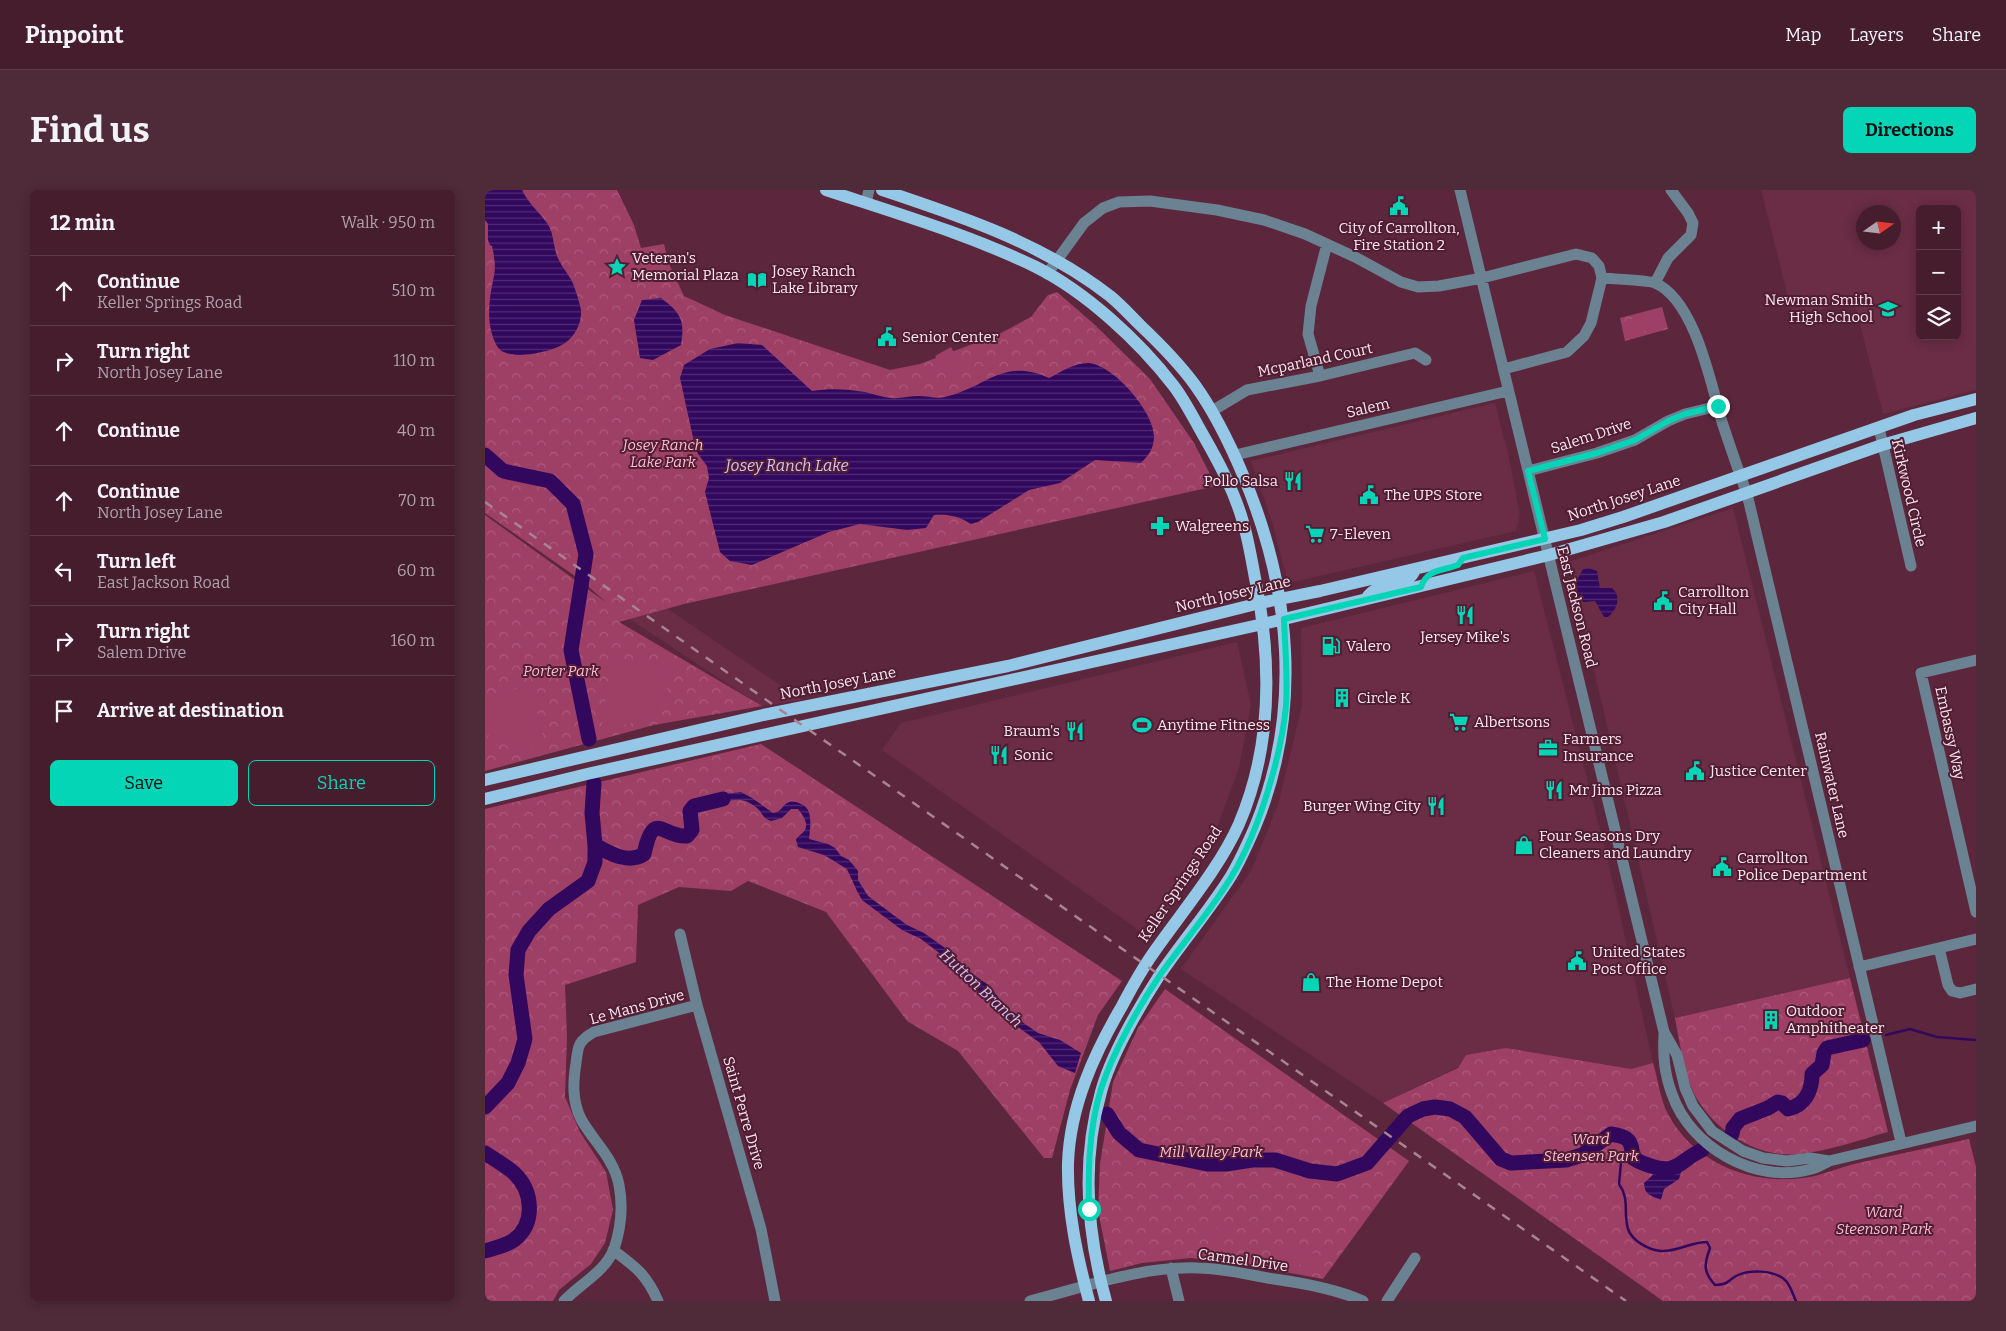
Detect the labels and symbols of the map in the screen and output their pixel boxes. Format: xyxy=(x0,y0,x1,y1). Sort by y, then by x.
public building icon: City of Carrollton, Fire Station 2 xyxy=(1388,195,1410,217)
north arrow xyxy=(1856,205,1901,250)
place label: City of Carrollton, Fire Station 2 xyxy=(1338,219,1460,254)
place label: Veteran's Memorial Plaza xyxy=(632,249,739,284)
place icon: Veteran's Memorial Plaza xyxy=(606,256,628,278)
place label: Josey Ranch Lake Library xyxy=(771,262,858,297)
library icon: Josey Ranch Lake Library xyxy=(746,269,768,291)
place label: Newman Smith High School xyxy=(1765,291,1874,326)
school or university icon: Newman Smith High School xyxy=(1877,298,1899,320)
public building icon: Senior Center xyxy=(876,326,898,348)
place label: Senior Center xyxy=(902,328,999,346)
street label: Mcparland Court xyxy=(1256,339,1375,381)
street label: Salem xyxy=(1345,394,1392,422)
route end xyxy=(1707,395,1730,418)
street label: Salem Drive xyxy=(1548,415,1634,457)
park label: Josey Ranch Lake Park xyxy=(621,436,703,471)
street label: Kirkwood Circle xyxy=(1888,437,1930,549)
water label: Josey Ranch Lake xyxy=(723,456,849,475)
restaurant icon: Pollo Salsa xyxy=(1282,470,1304,492)
street label: North Josey Lane xyxy=(1565,471,1683,525)
place label: Pollo Salsa xyxy=(1204,472,1278,490)
public building icon: The UPS Store xyxy=(1358,484,1380,506)
place label: The UPS Store xyxy=(1384,486,1482,504)
pharmacy icon: Walgreens xyxy=(1149,515,1171,537)
place label: Walgreens xyxy=(1175,517,1249,535)
supermarket icon: 7-Eleven xyxy=(1304,523,1326,545)
place label: 7-Eleven xyxy=(1330,525,1391,543)
street label: East Jackson Road xyxy=(1553,544,1601,670)
street label: North Josey Lane xyxy=(1174,572,1292,616)
place label: Carrollton City Hall xyxy=(1678,583,1749,618)
public building icon: Carrollton City Hall xyxy=(1652,590,1674,612)
restaurant icon: Jersey Mike's xyxy=(1454,604,1476,626)
place label: Jersey Mike's xyxy=(1419,628,1510,646)
fuel station icon: Valero xyxy=(1320,635,1342,657)
place label: Valero xyxy=(1346,637,1391,655)
park label: Porter Park xyxy=(523,662,600,680)
street label: North Josey Lane xyxy=(778,663,898,703)
street label: Embassy Way xyxy=(1931,685,1969,781)
building icon: Circle K xyxy=(1331,687,1353,709)
place label: Circle K xyxy=(1357,689,1411,707)
supermarket icon: Albertsons xyxy=(1448,711,1470,733)
place label: Albertsons xyxy=(1474,713,1550,731)
sports icon: Anytime Fitness xyxy=(1131,714,1153,736)
place label: Anytime Fitness xyxy=(1157,716,1270,734)
restaurant icon: Braum's xyxy=(1064,720,1086,742)
place label: Braum's xyxy=(1004,722,1060,740)
place label: Farmers Insurance xyxy=(1563,730,1634,765)
street label: Rainwater Lane xyxy=(1811,730,1853,840)
office icon: Farmers Insurance xyxy=(1537,737,1559,759)
restaurant icon: Sonic xyxy=(988,744,1010,766)
place label: Sonic xyxy=(1014,746,1053,764)
public building icon: Justice Center xyxy=(1684,760,1706,782)
place label: Justice Center xyxy=(1709,762,1807,780)
restaurant icon: Mr Jims Pizza xyxy=(1543,779,1565,801)
place label: Mr Jims Pizza xyxy=(1569,781,1662,799)
restaurant icon: Burger Wing City xyxy=(1425,795,1447,817)
place label: Burger Wing City xyxy=(1303,797,1421,815)
street label: Keller Springs Road xyxy=(1134,822,1226,945)
place label: Four Seasons Dry Cleaners and Laundry xyxy=(1539,827,1692,862)
shop icon: Four Seasons Dry Cleaners and Laundry xyxy=(1513,834,1535,856)
place label: Carrollton Police Department xyxy=(1737,849,1868,884)
public building icon: Carrollton Police Department xyxy=(1711,856,1733,878)
place label: United States Post Office xyxy=(1592,943,1685,978)
water label: Hutton Branch xyxy=(936,945,1026,1031)
public building icon: United States Post Office xyxy=(1566,950,1588,972)
shop icon: The Home Depot xyxy=(1300,971,1322,993)
place label: The Home Depot xyxy=(1326,973,1443,991)
street label: Le Mans Drive xyxy=(588,986,686,1028)
place label: Outdoor Amphitheater xyxy=(1786,1002,1885,1037)
building icon: Outdoor Amphitheater xyxy=(1760,1009,1782,1031)
street label: Saint Perre Drive xyxy=(719,1054,769,1172)
park label: Ward Steensen Park xyxy=(1543,1130,1640,1165)
park label: Mill Valley Park xyxy=(1159,1143,1264,1161)
route start xyxy=(1078,1198,1101,1221)
park label: Ward Steenson Park xyxy=(1836,1203,1933,1238)
street label: Carmel Drive xyxy=(1197,1245,1289,1275)

